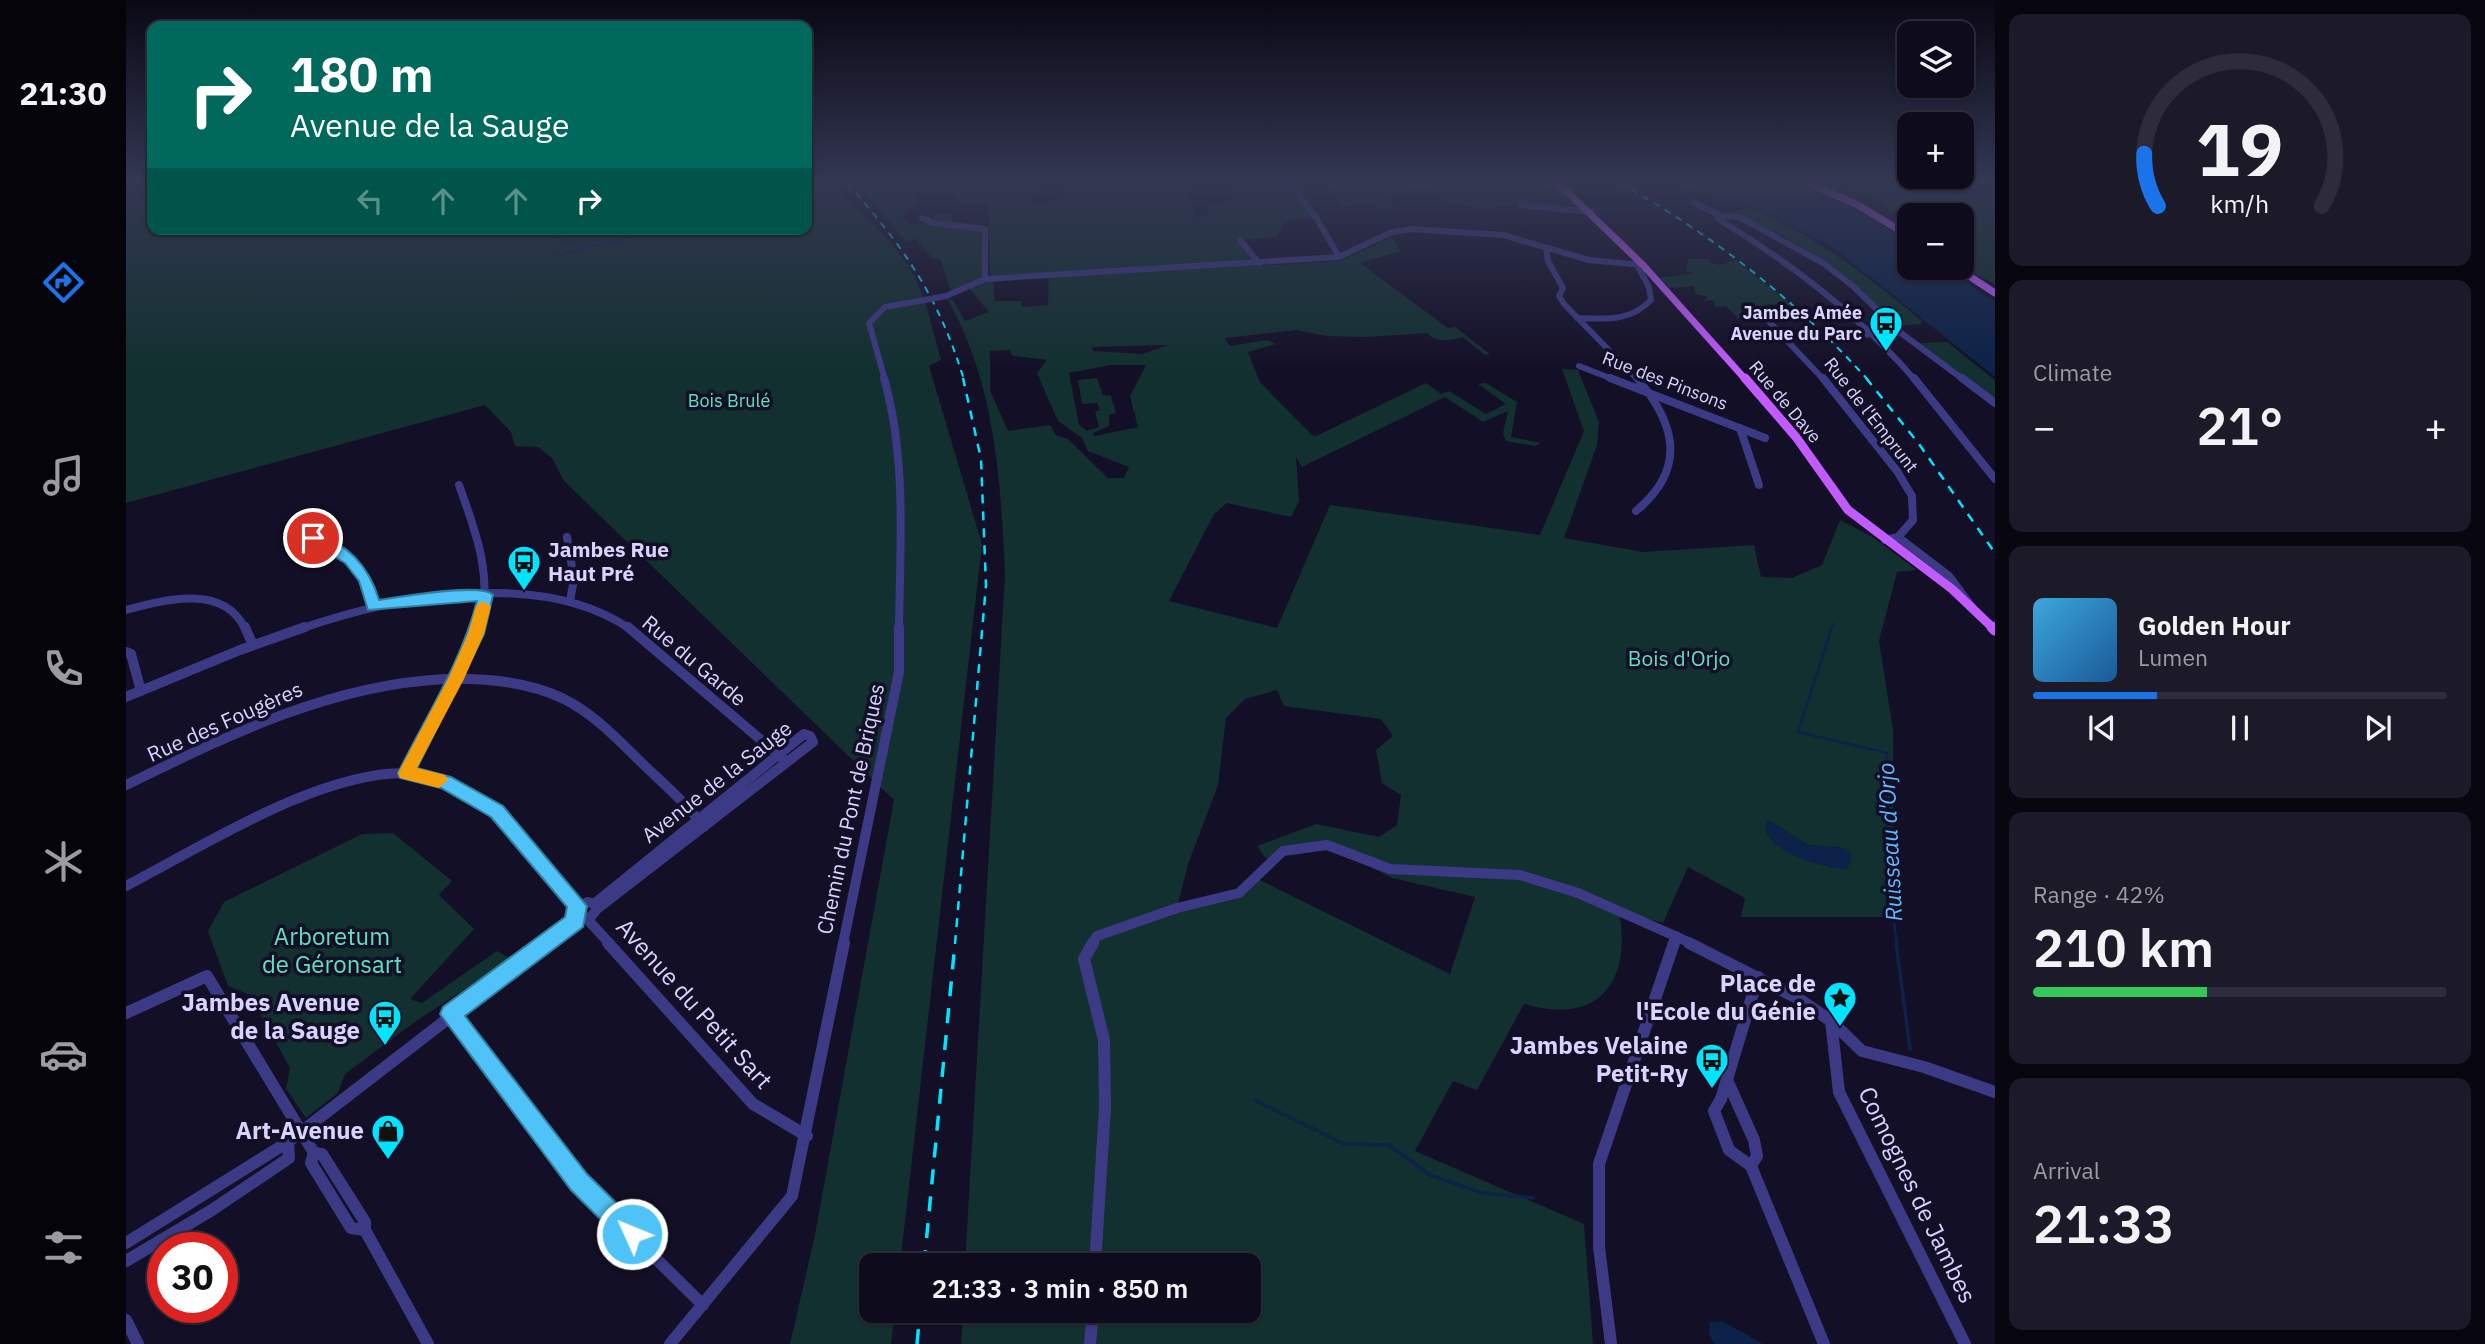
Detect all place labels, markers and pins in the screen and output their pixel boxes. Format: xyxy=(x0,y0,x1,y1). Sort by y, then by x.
place label: Jambes Amée Avenue du Parc xyxy=(1731,301,1862,345)
bus stop icon: Jambes Amée Avenue du Parc xyxy=(1867,304,1905,353)
pin xyxy=(283,508,343,568)
place label: Jambes Rue Haut Pré xyxy=(548,535,669,587)
bus stop icon: Jambes Rue Haut Pré xyxy=(505,543,543,592)
place label: Place de l'Ecole du Génie xyxy=(1636,967,1816,1027)
place icon: Place de l'Ecole du Génie xyxy=(1821,979,1859,1028)
place label: Jambes Avenue de la Sauge xyxy=(182,986,360,1046)
bus stop icon: Jambes Avenue de la Sauge xyxy=(366,998,404,1047)
place label: Jambes Velaine Petit-Ry xyxy=(1510,1029,1688,1089)
bus stop icon: Jambes Velaine Petit-Ry xyxy=(1693,1041,1731,1090)
shop icon: Art-Avenue xyxy=(369,1112,407,1161)
place label: Art-Avenue xyxy=(235,1114,364,1146)

